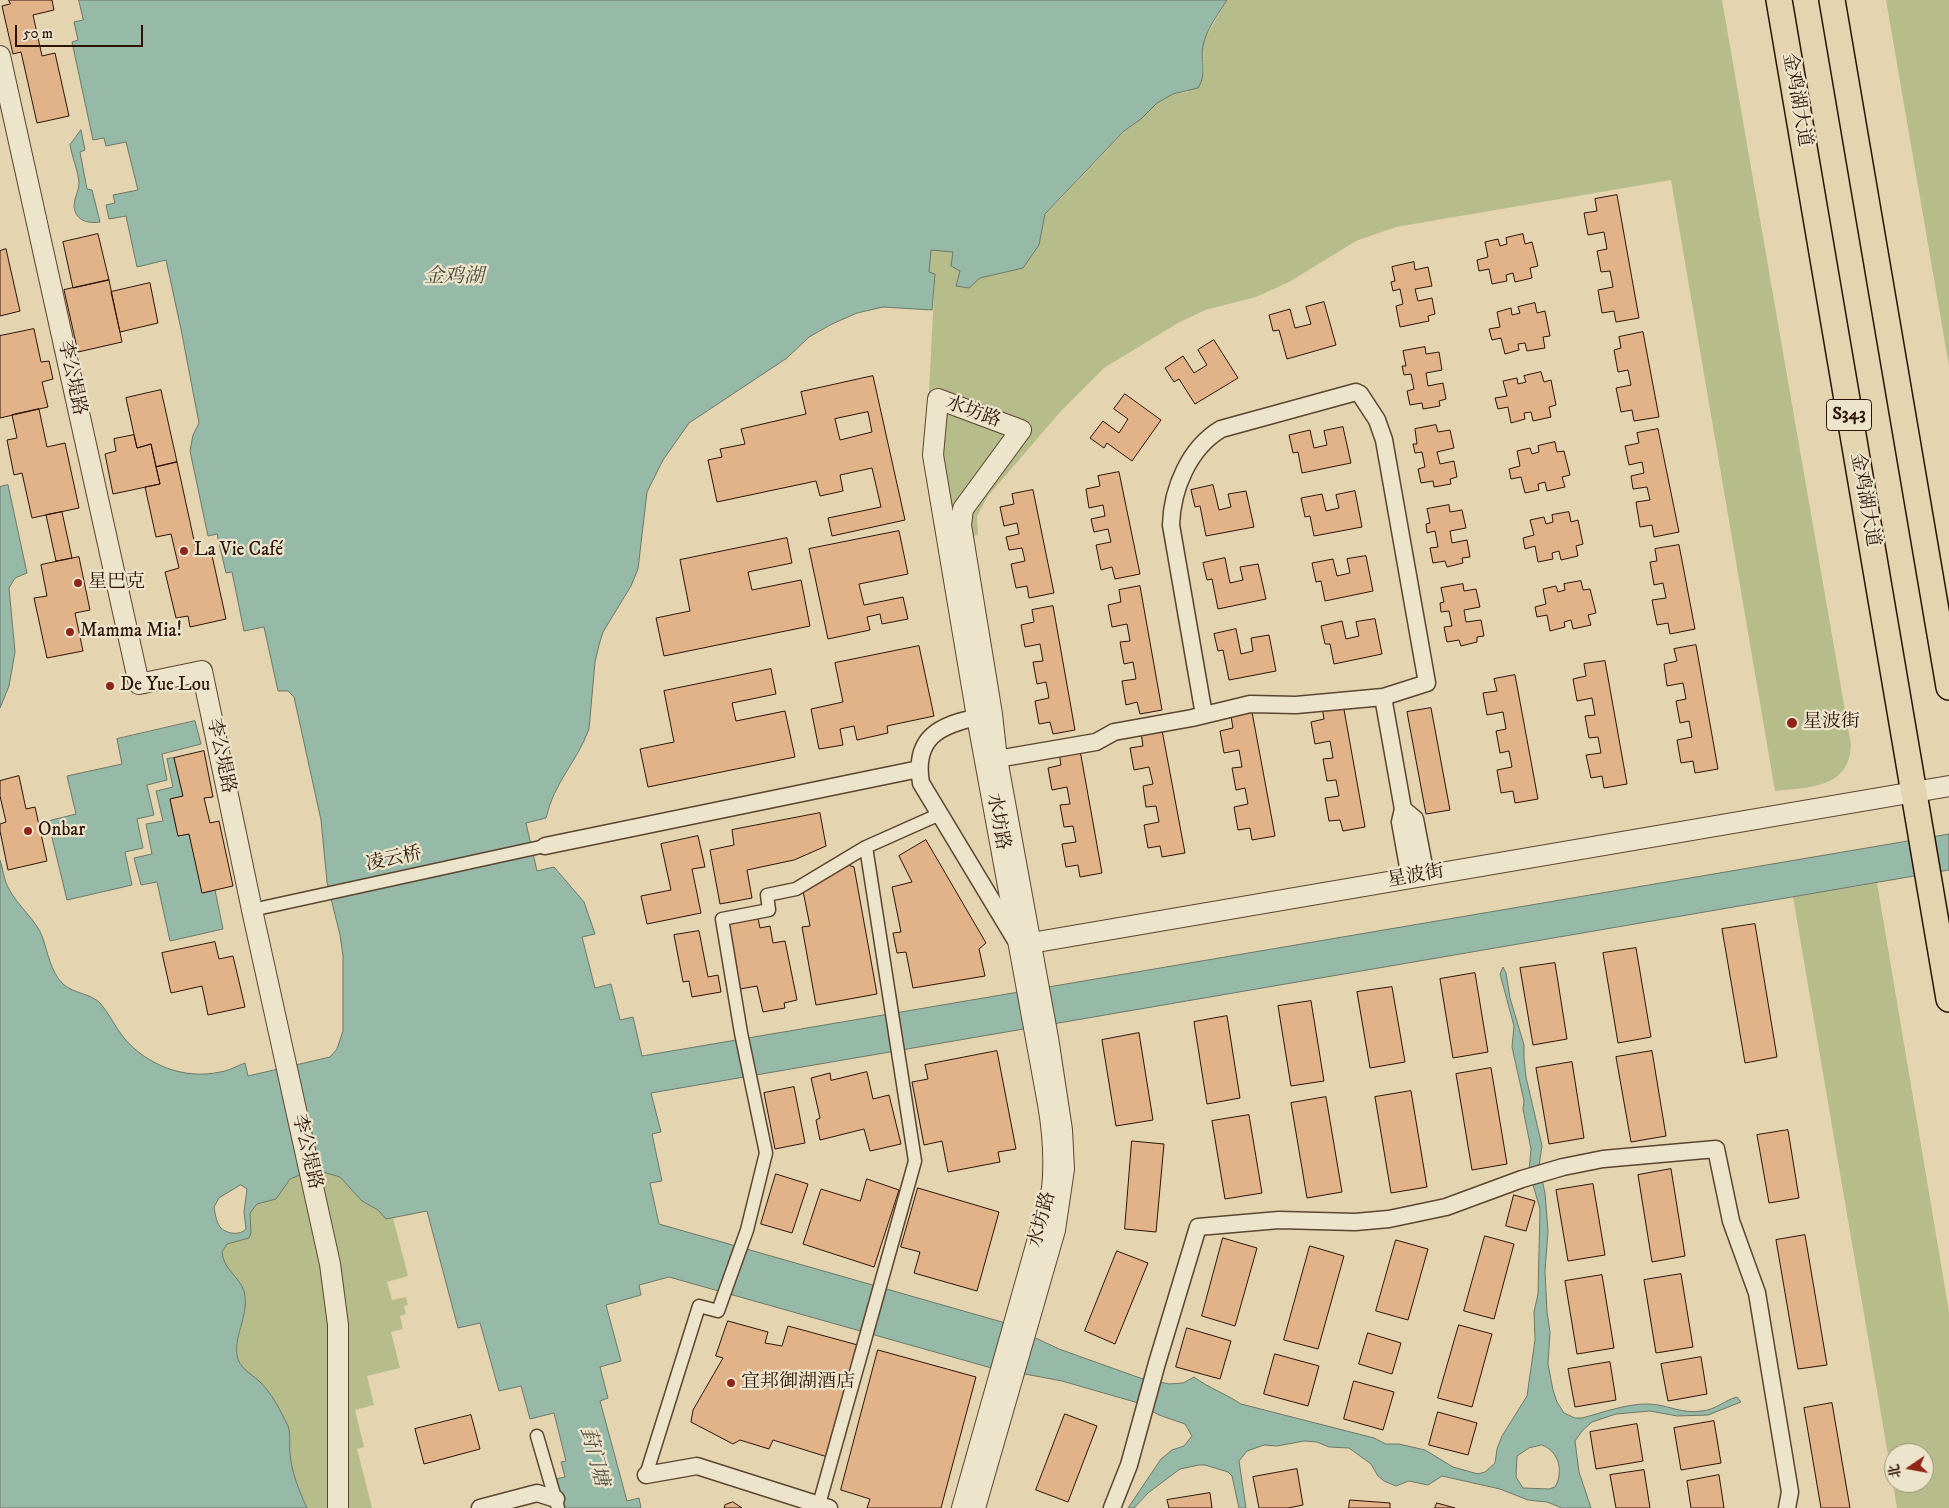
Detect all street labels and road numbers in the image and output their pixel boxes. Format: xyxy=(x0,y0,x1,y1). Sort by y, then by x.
street label: 金鸡湖大道 xyxy=(1777,51,1815,149)
street label: 李公堤路 xyxy=(52,338,90,418)
street label: 水坊路 xyxy=(942,393,1004,433)
road number: S343 xyxy=(1826,400,1872,430)
street label: 金鸡湖大道 xyxy=(1845,451,1883,549)
street label: 李公堤路 xyxy=(201,716,239,796)
street label: 水坊路 xyxy=(981,792,1013,852)
street label: 凌云桥 xyxy=(364,843,424,877)
street label: 星波街 xyxy=(1386,861,1446,893)
street label: 李公堤路 xyxy=(286,1112,326,1192)
street label: 水坊路 xyxy=(1025,1190,1061,1250)

